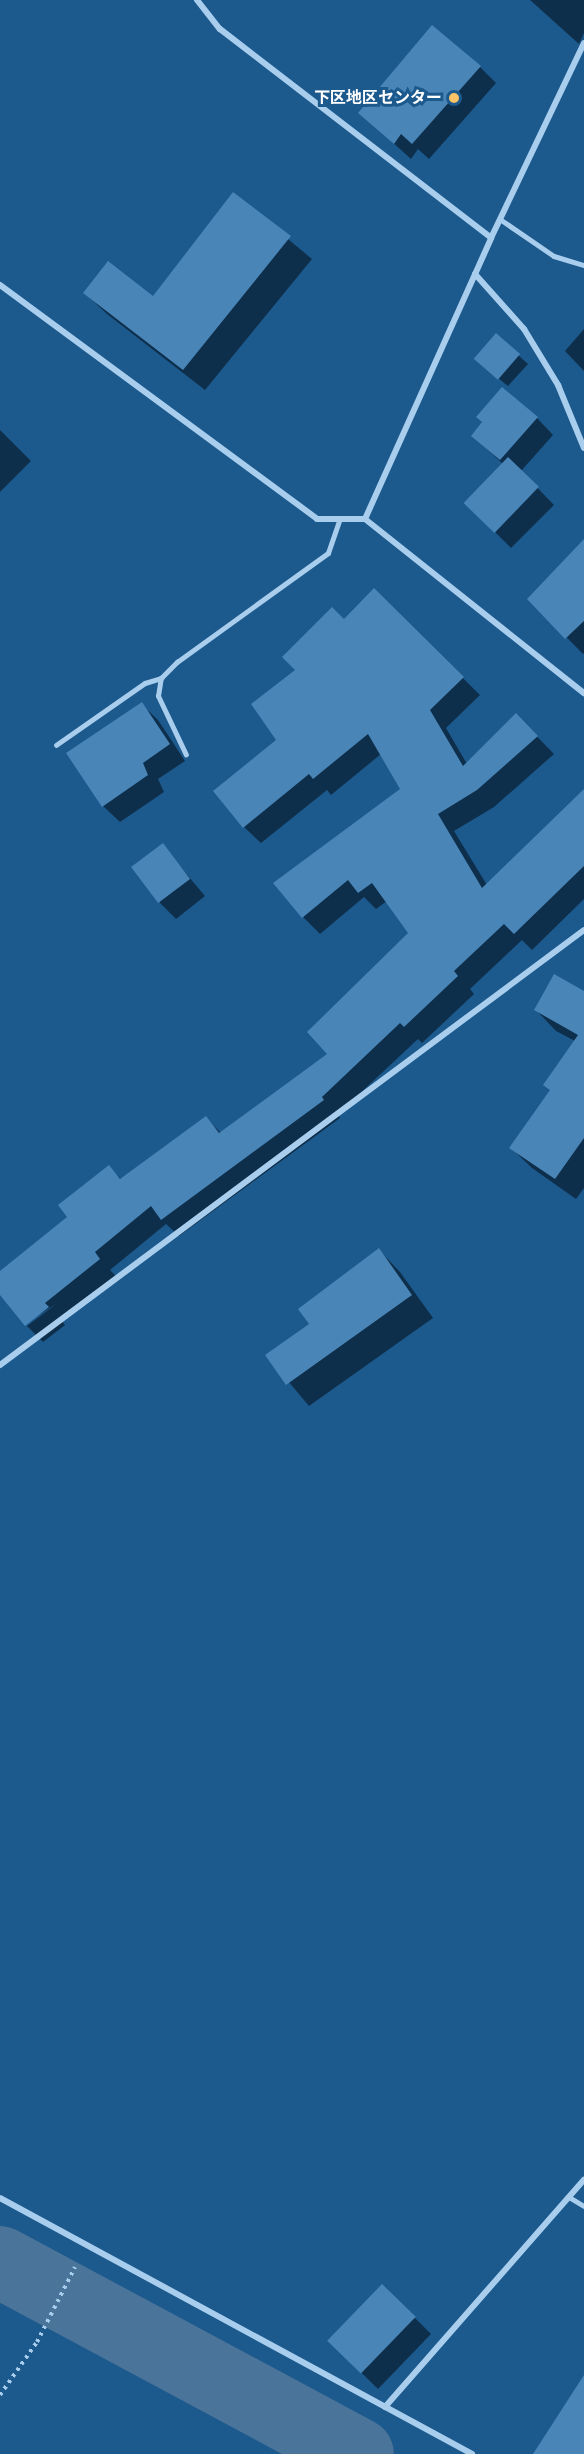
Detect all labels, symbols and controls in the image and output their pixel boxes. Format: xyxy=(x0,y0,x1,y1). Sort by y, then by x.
place label: 下区地区センター xyxy=(314,88,442,108)
marker: 下区地区センター xyxy=(447,91,461,105)

